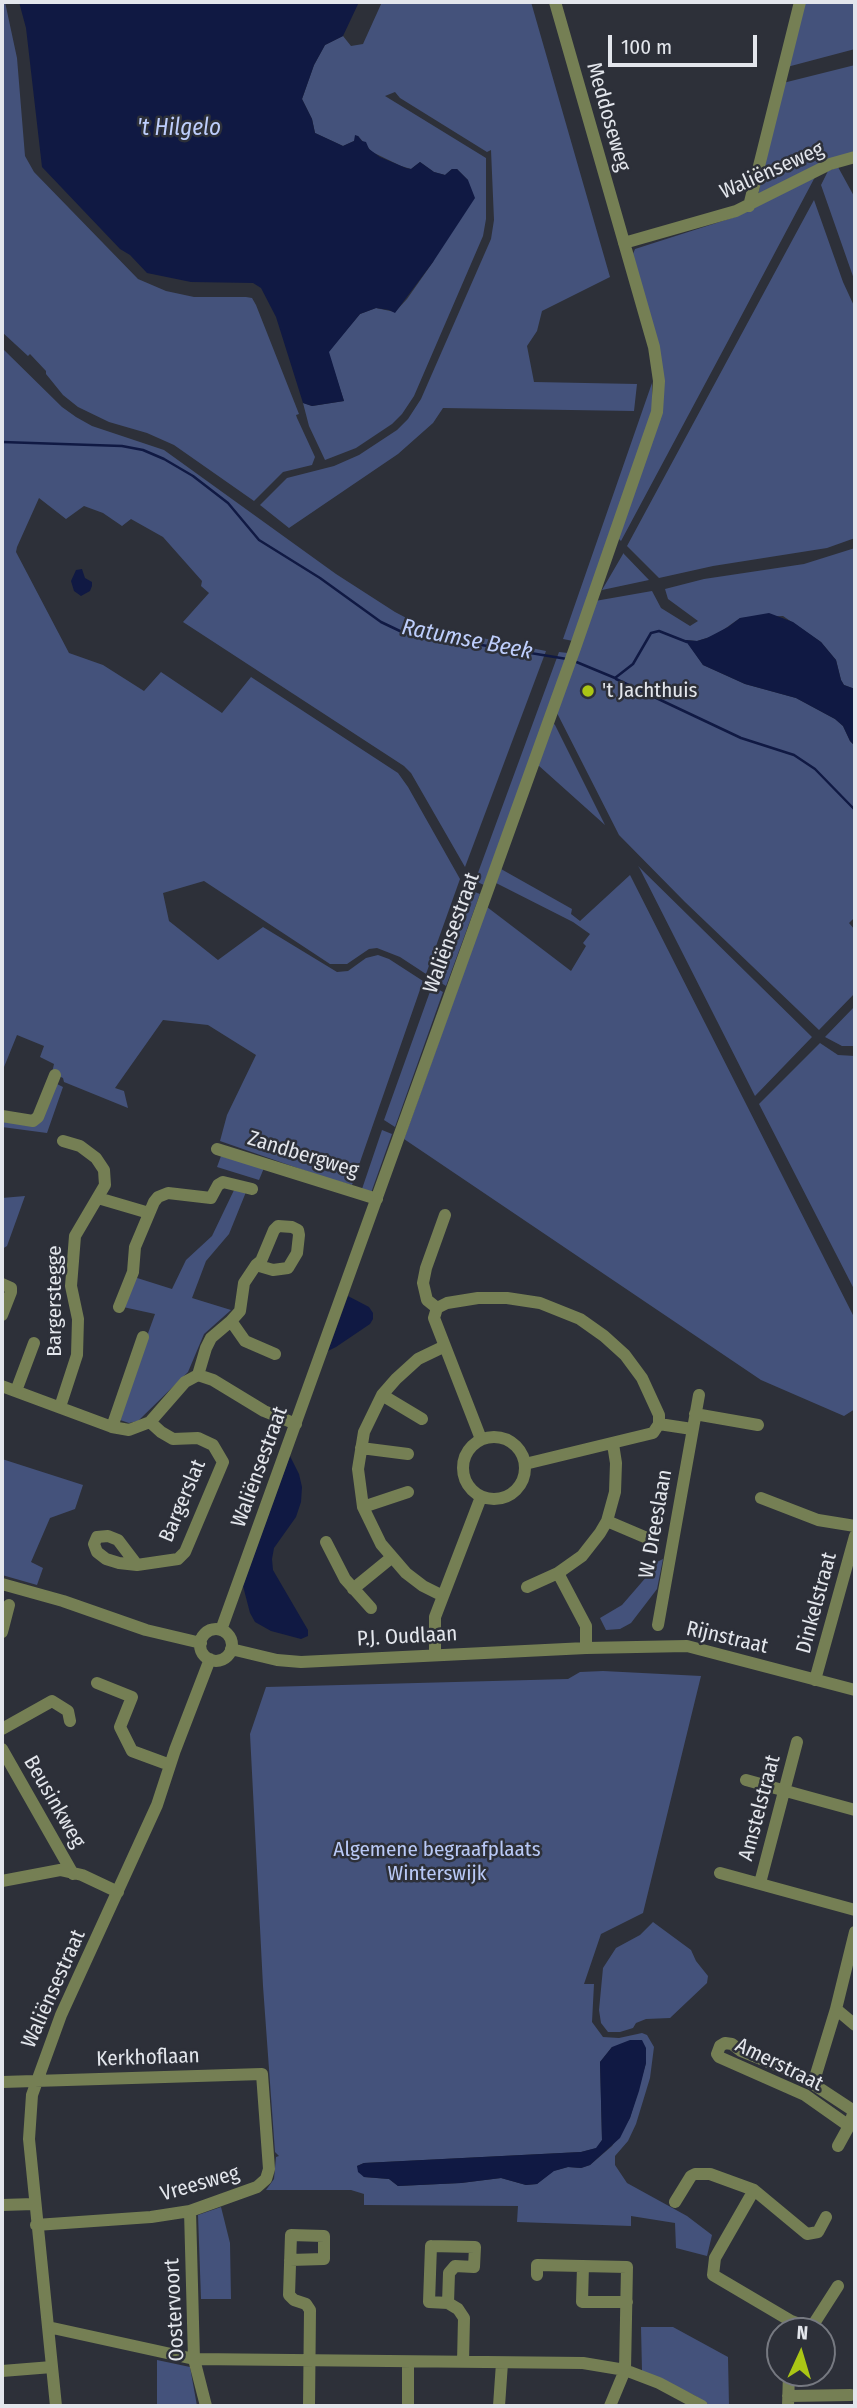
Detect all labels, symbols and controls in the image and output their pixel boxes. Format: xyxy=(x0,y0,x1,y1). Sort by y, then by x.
scale bar xyxy=(612,21,761,65)
text: 100 m xyxy=(621,34,672,60)
street label: Meddoseweg xyxy=(580,60,636,174)
water label: 't Hilgelo xyxy=(137,115,221,143)
street label: Waliënseweg xyxy=(716,137,828,205)
water label: Ratumse Beek xyxy=(399,614,535,666)
place label: 't Jachthuis xyxy=(602,678,698,704)
marker: 't Jachthuis xyxy=(580,683,596,699)
street label: Waliënsestraat xyxy=(419,869,485,997)
street label: Zandbergweg xyxy=(244,1126,362,1184)
street label: Bargerstegge xyxy=(42,1245,68,1357)
street label: Waliënsestraat xyxy=(227,1403,293,1531)
street label: Bargerslat xyxy=(154,1456,212,1546)
street label: W. Dreeslaan xyxy=(634,1468,678,1580)
street label: Dinkelstraat xyxy=(791,1550,843,1656)
street label: Rijnstraat xyxy=(684,1616,770,1660)
street label: P.J. Oudlaan xyxy=(356,1622,458,1652)
street label: Beusinkweg xyxy=(18,1752,90,1852)
street label: Amstelstraat xyxy=(734,1752,786,1864)
park label: Algemene begraafplaats Winterswijk xyxy=(333,1837,541,1887)
street label: Waliënsestraat xyxy=(17,1926,91,2052)
street label: Amerstraat xyxy=(731,2033,827,2097)
street label: Kerkhoflaan xyxy=(96,2044,200,2072)
street label: Vreesweg xyxy=(158,2161,242,2207)
street label: Oostervoort xyxy=(160,2258,190,2362)
north arrow xyxy=(766,2317,836,2387)
text: N xyxy=(796,2321,809,2344)

